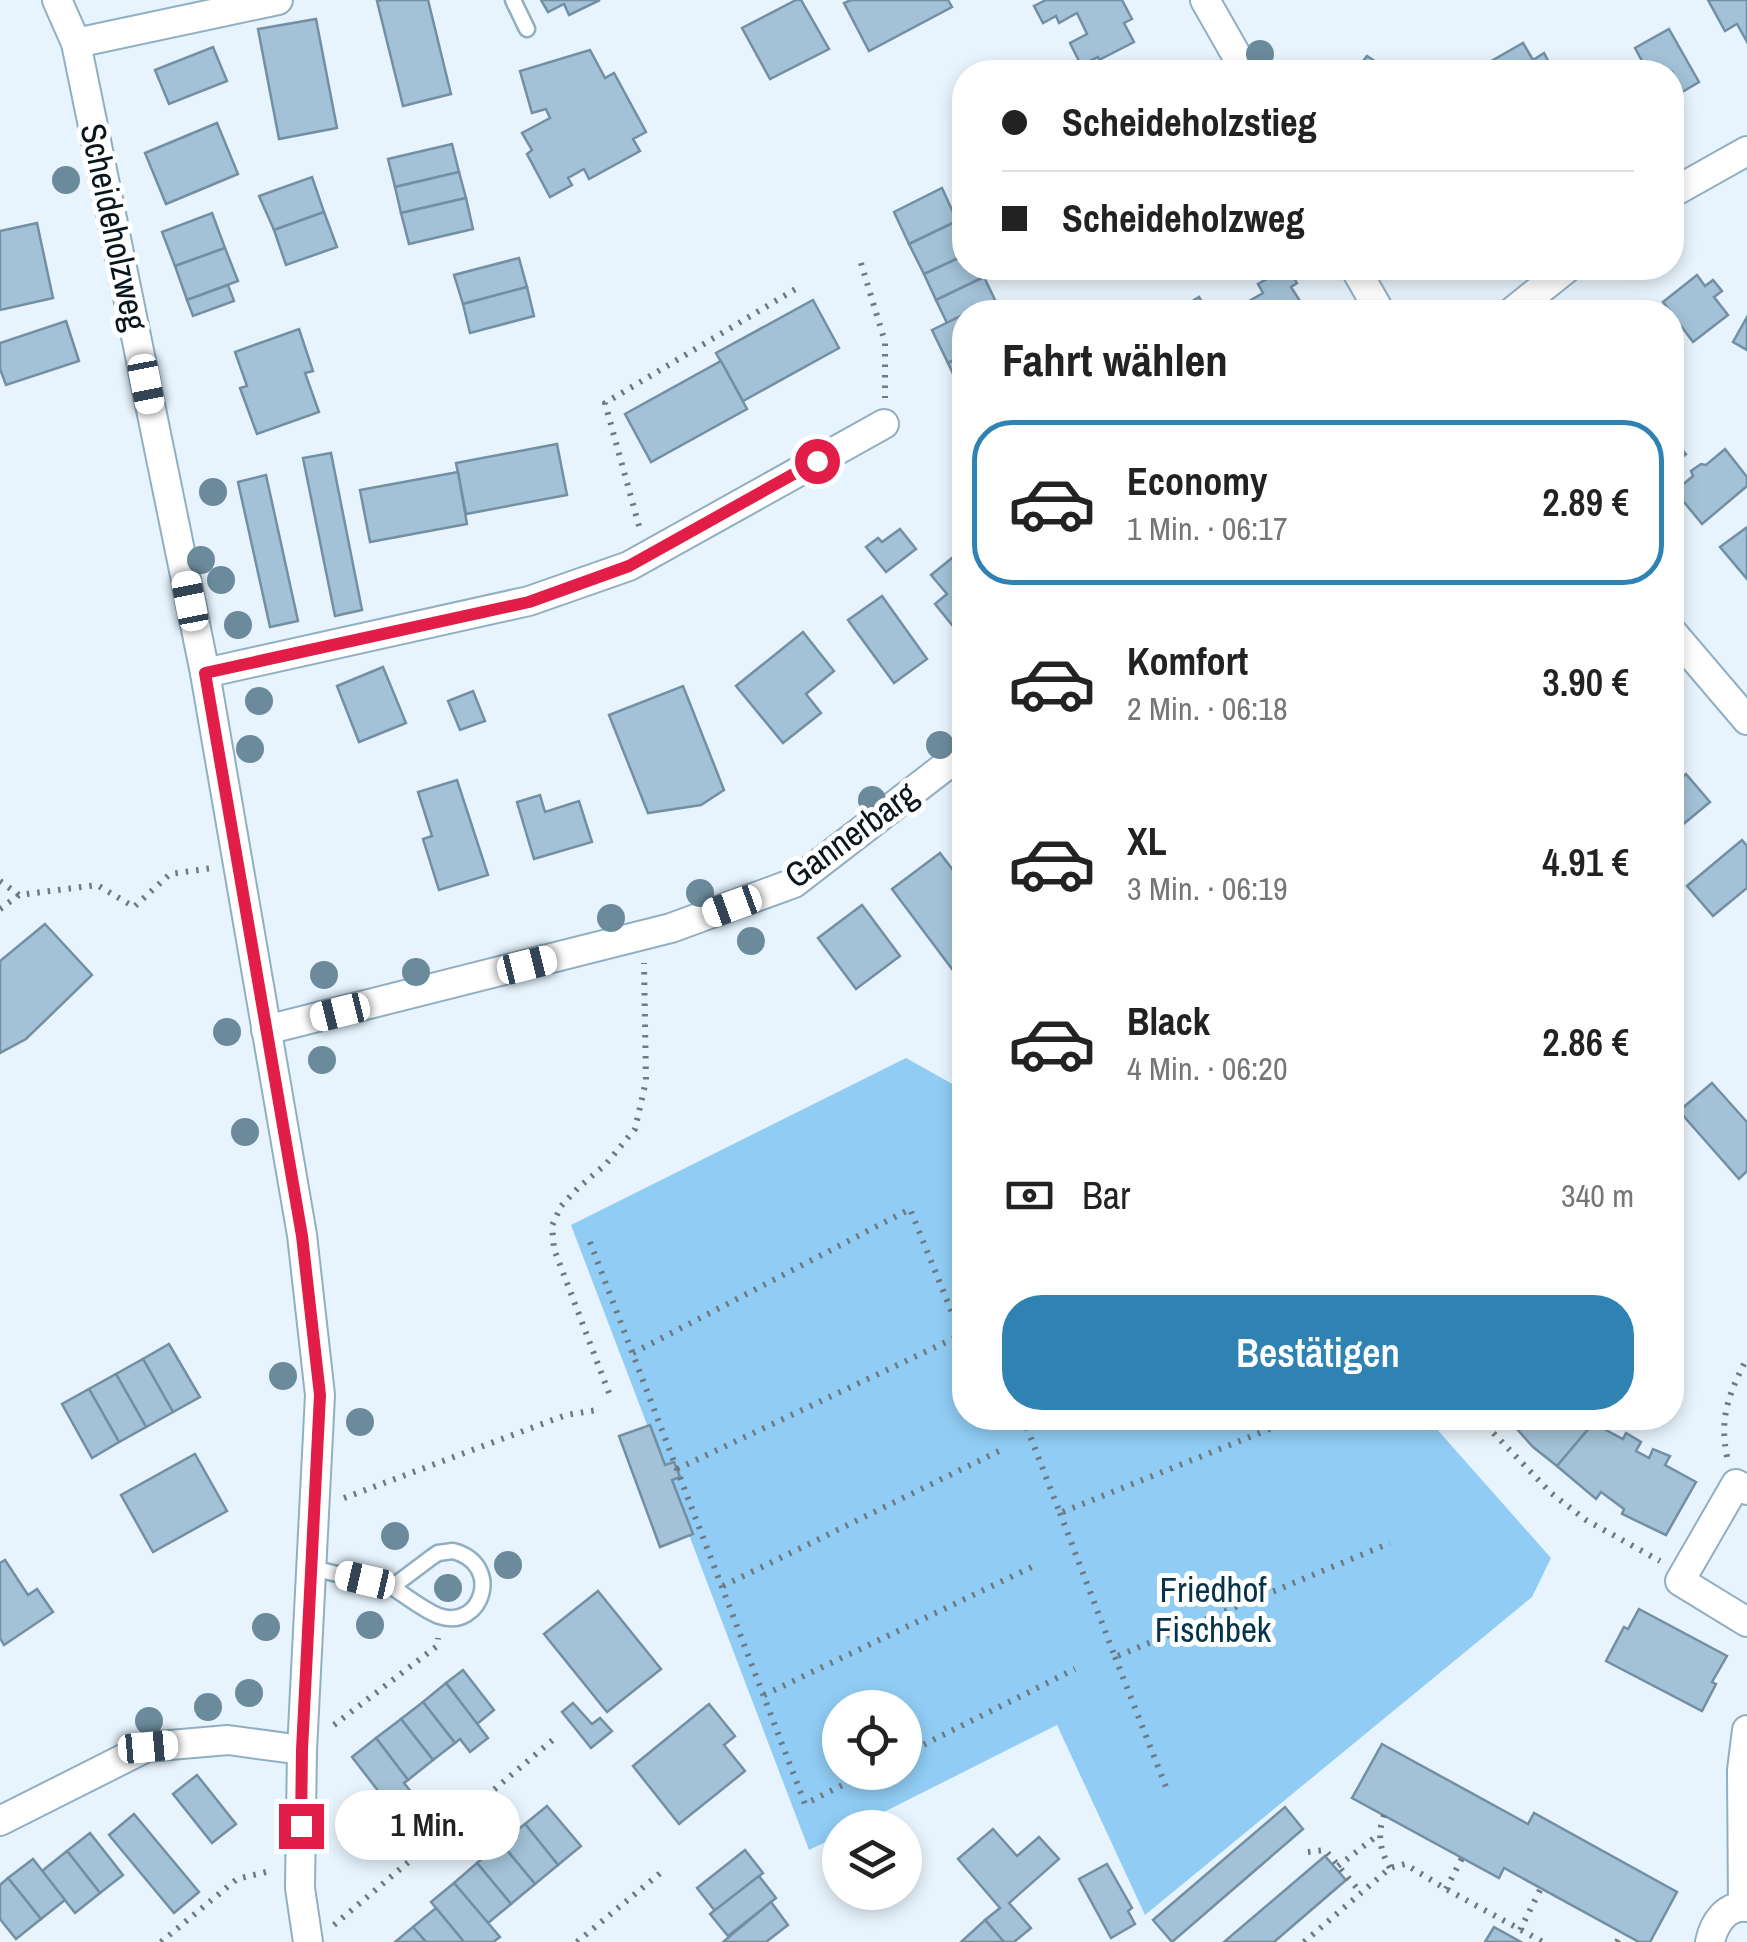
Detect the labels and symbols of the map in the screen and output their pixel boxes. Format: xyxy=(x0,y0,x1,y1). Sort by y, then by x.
street label: Scheideholzweg xyxy=(70,119,159,335)
car xyxy=(126,352,166,416)
route start xyxy=(795,439,840,484)
car xyxy=(170,569,210,633)
street label: Gannerbarg xyxy=(775,771,927,899)
car xyxy=(699,882,765,930)
car xyxy=(494,943,560,987)
car xyxy=(307,990,373,1034)
car xyxy=(332,1559,398,1601)
park label: Friedhof Fischbek xyxy=(1155,1566,1272,1653)
car xyxy=(117,1729,179,1765)
callout: 1 Min. xyxy=(336,1791,521,1861)
route end xyxy=(279,1804,324,1849)

